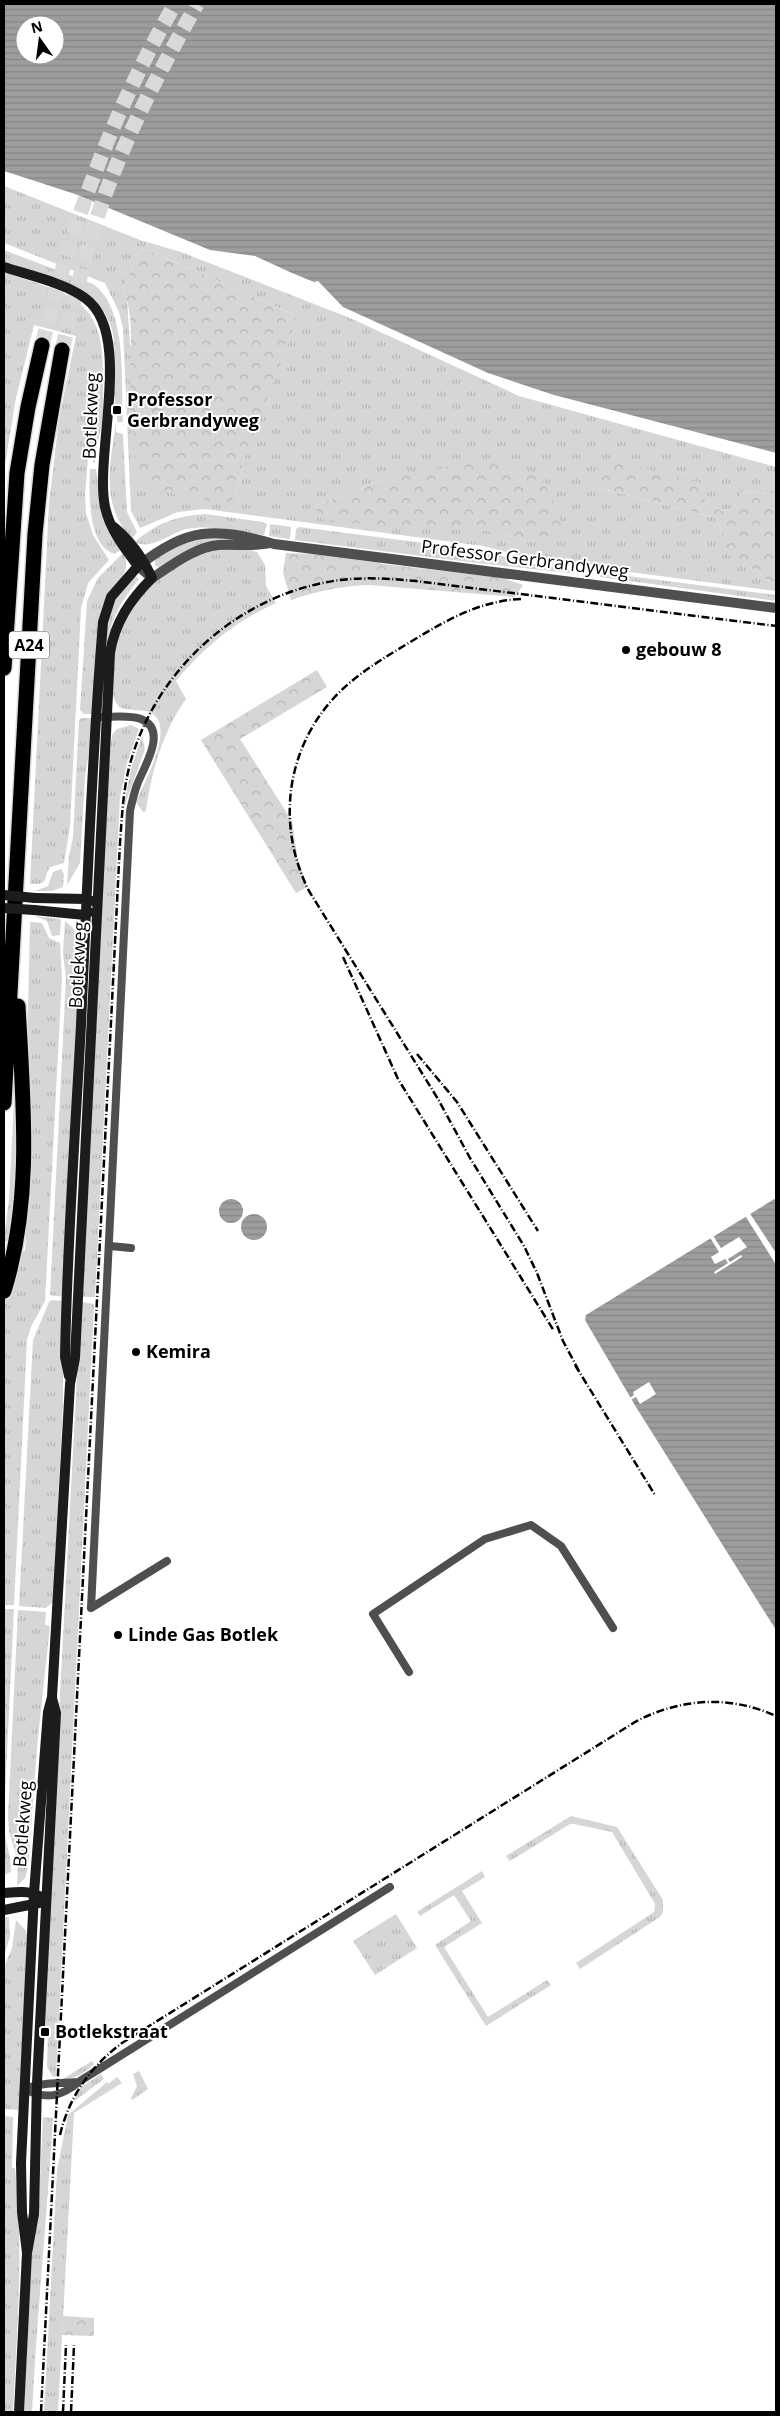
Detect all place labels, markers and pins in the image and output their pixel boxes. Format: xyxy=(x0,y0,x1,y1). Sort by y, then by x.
place label: Professor Gerbrandyweg xyxy=(127,387,259,432)
marker: Professor Gerbrandyweg xyxy=(111,404,123,416)
place label: gebouw 8 xyxy=(636,637,722,661)
marker: gebouw 8 xyxy=(620,644,632,656)
place label: Kemira xyxy=(146,1339,211,1363)
marker: Kemira xyxy=(130,1346,142,1358)
place label: Linde Gas Botlek xyxy=(128,1622,279,1646)
marker: Linde Gas Botlek xyxy=(112,1629,124,1641)
place label: Botlekstraat xyxy=(55,2019,168,2043)
marker: Botlekstraat xyxy=(39,2026,51,2038)

